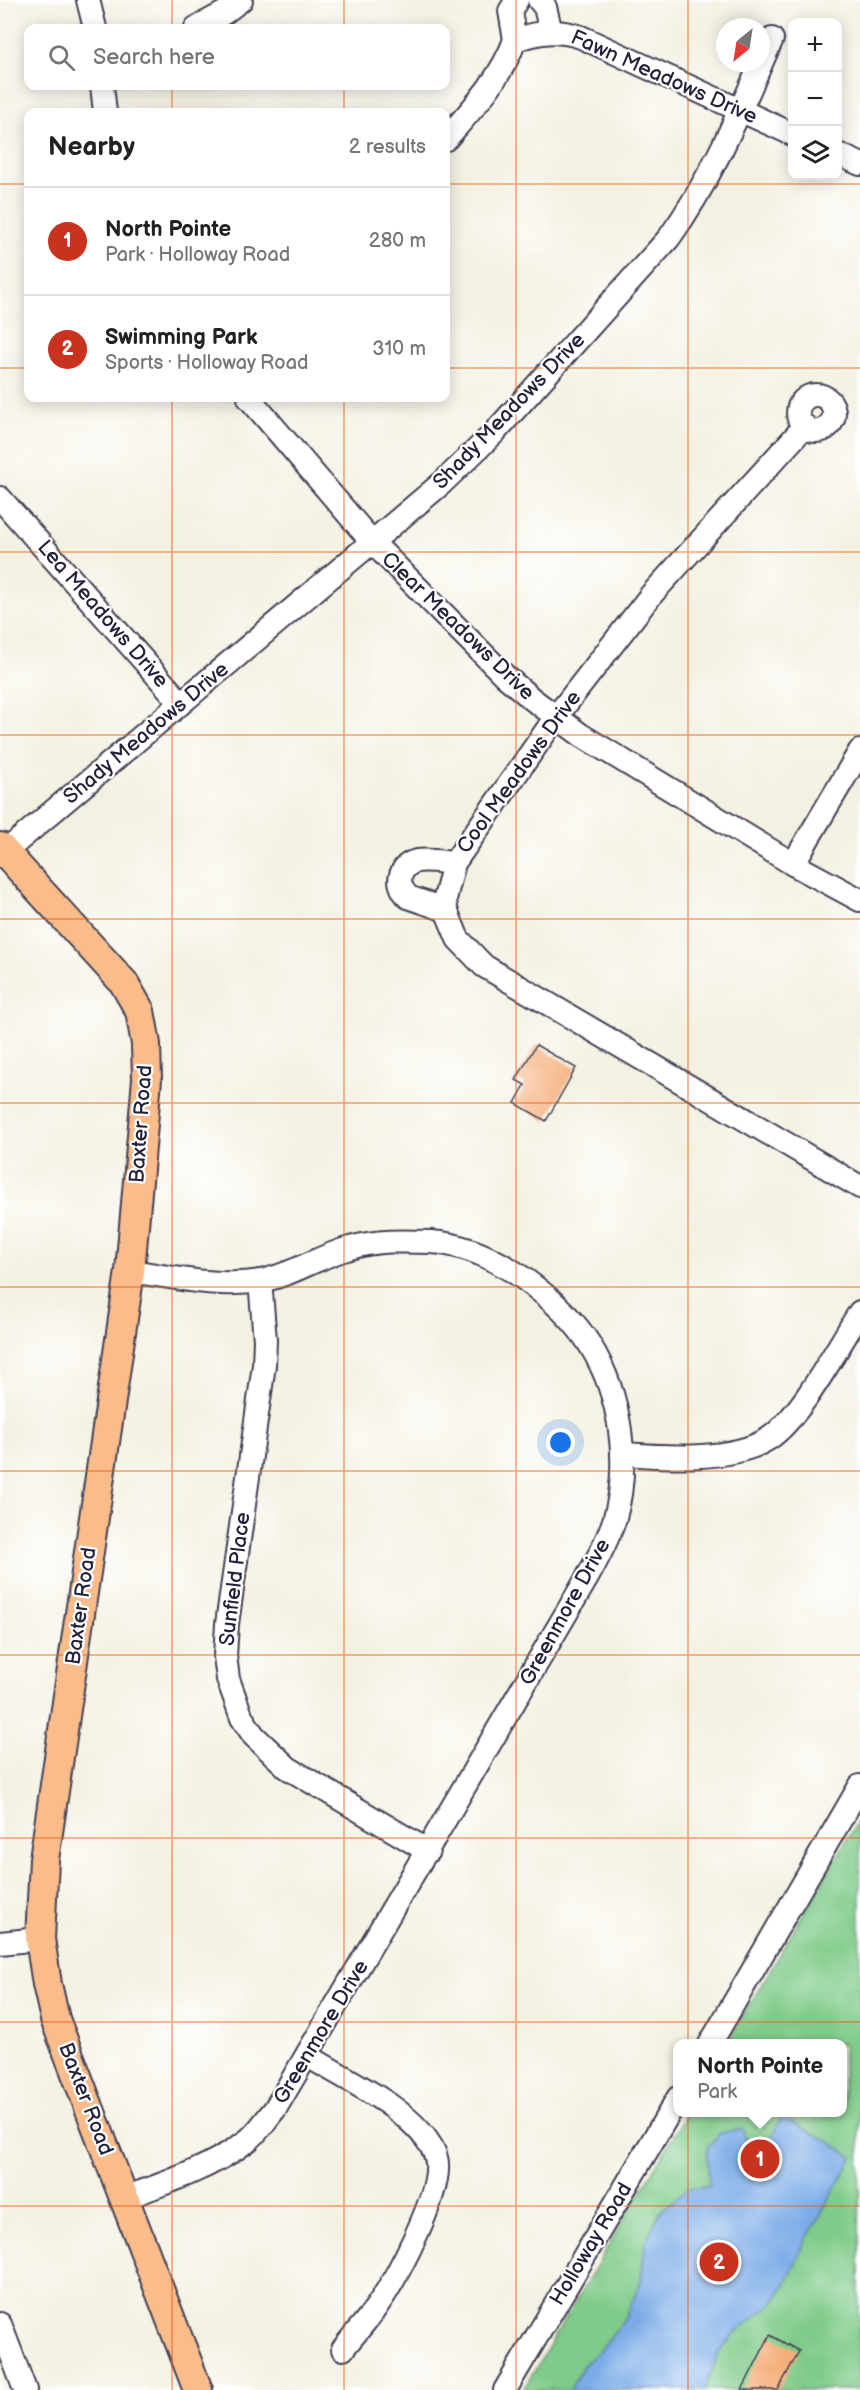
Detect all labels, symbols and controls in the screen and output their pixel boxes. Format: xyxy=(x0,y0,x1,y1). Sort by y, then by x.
north arrow xyxy=(716,18,770,72)
map controls xyxy=(788,18,842,180)
button: + xyxy=(788,18,842,72)
search box xyxy=(24,24,450,90)
street label: Fawn Meadows Drive xyxy=(567,25,761,129)
icon: search xyxy=(45,41,78,74)
text: Search here xyxy=(93,44,215,71)
button: − xyxy=(788,72,842,126)
button: layers xyxy=(788,126,842,180)
text: Nearby xyxy=(48,132,135,163)
text: 2 results xyxy=(349,135,426,159)
text: North Pointe xyxy=(105,216,231,243)
text: 1 xyxy=(63,229,72,253)
text: 280 m xyxy=(369,229,426,253)
text: Park · Holloway Road xyxy=(105,243,290,267)
text: Swimming Park xyxy=(105,324,257,351)
street label: Shady Meadows Drive xyxy=(428,328,590,494)
text: 2 xyxy=(62,337,73,361)
text: 310 m xyxy=(372,337,426,361)
text: Sports · Holloway Road xyxy=(105,351,308,375)
street label: Lea Meadows Drive xyxy=(32,535,174,693)
street label: Clear Meadows Drive xyxy=(376,547,540,705)
street label: Shady Meadows Drive xyxy=(58,657,234,809)
street label: Cool Meadows Drive xyxy=(452,686,586,858)
street label: Baxter Road xyxy=(124,1064,158,1184)
your location xyxy=(546,1428,575,1457)
street label: Sunfield Place xyxy=(214,1511,256,1647)
street label: Greenmore Drive xyxy=(514,1534,616,1690)
street label: Baxter Road xyxy=(60,1546,102,1666)
street label: Greenmore Drive xyxy=(268,1955,374,2109)
street label: Baxter Road xyxy=(53,2039,119,2159)
popup xyxy=(673,2039,847,2117)
text: North Pointe xyxy=(697,2053,823,2080)
text: Park xyxy=(697,2080,737,2104)
pin: 1 xyxy=(740,2136,780,2182)
street label: Holloway Road xyxy=(545,2178,637,2310)
pin: 2 xyxy=(700,2240,738,2284)

